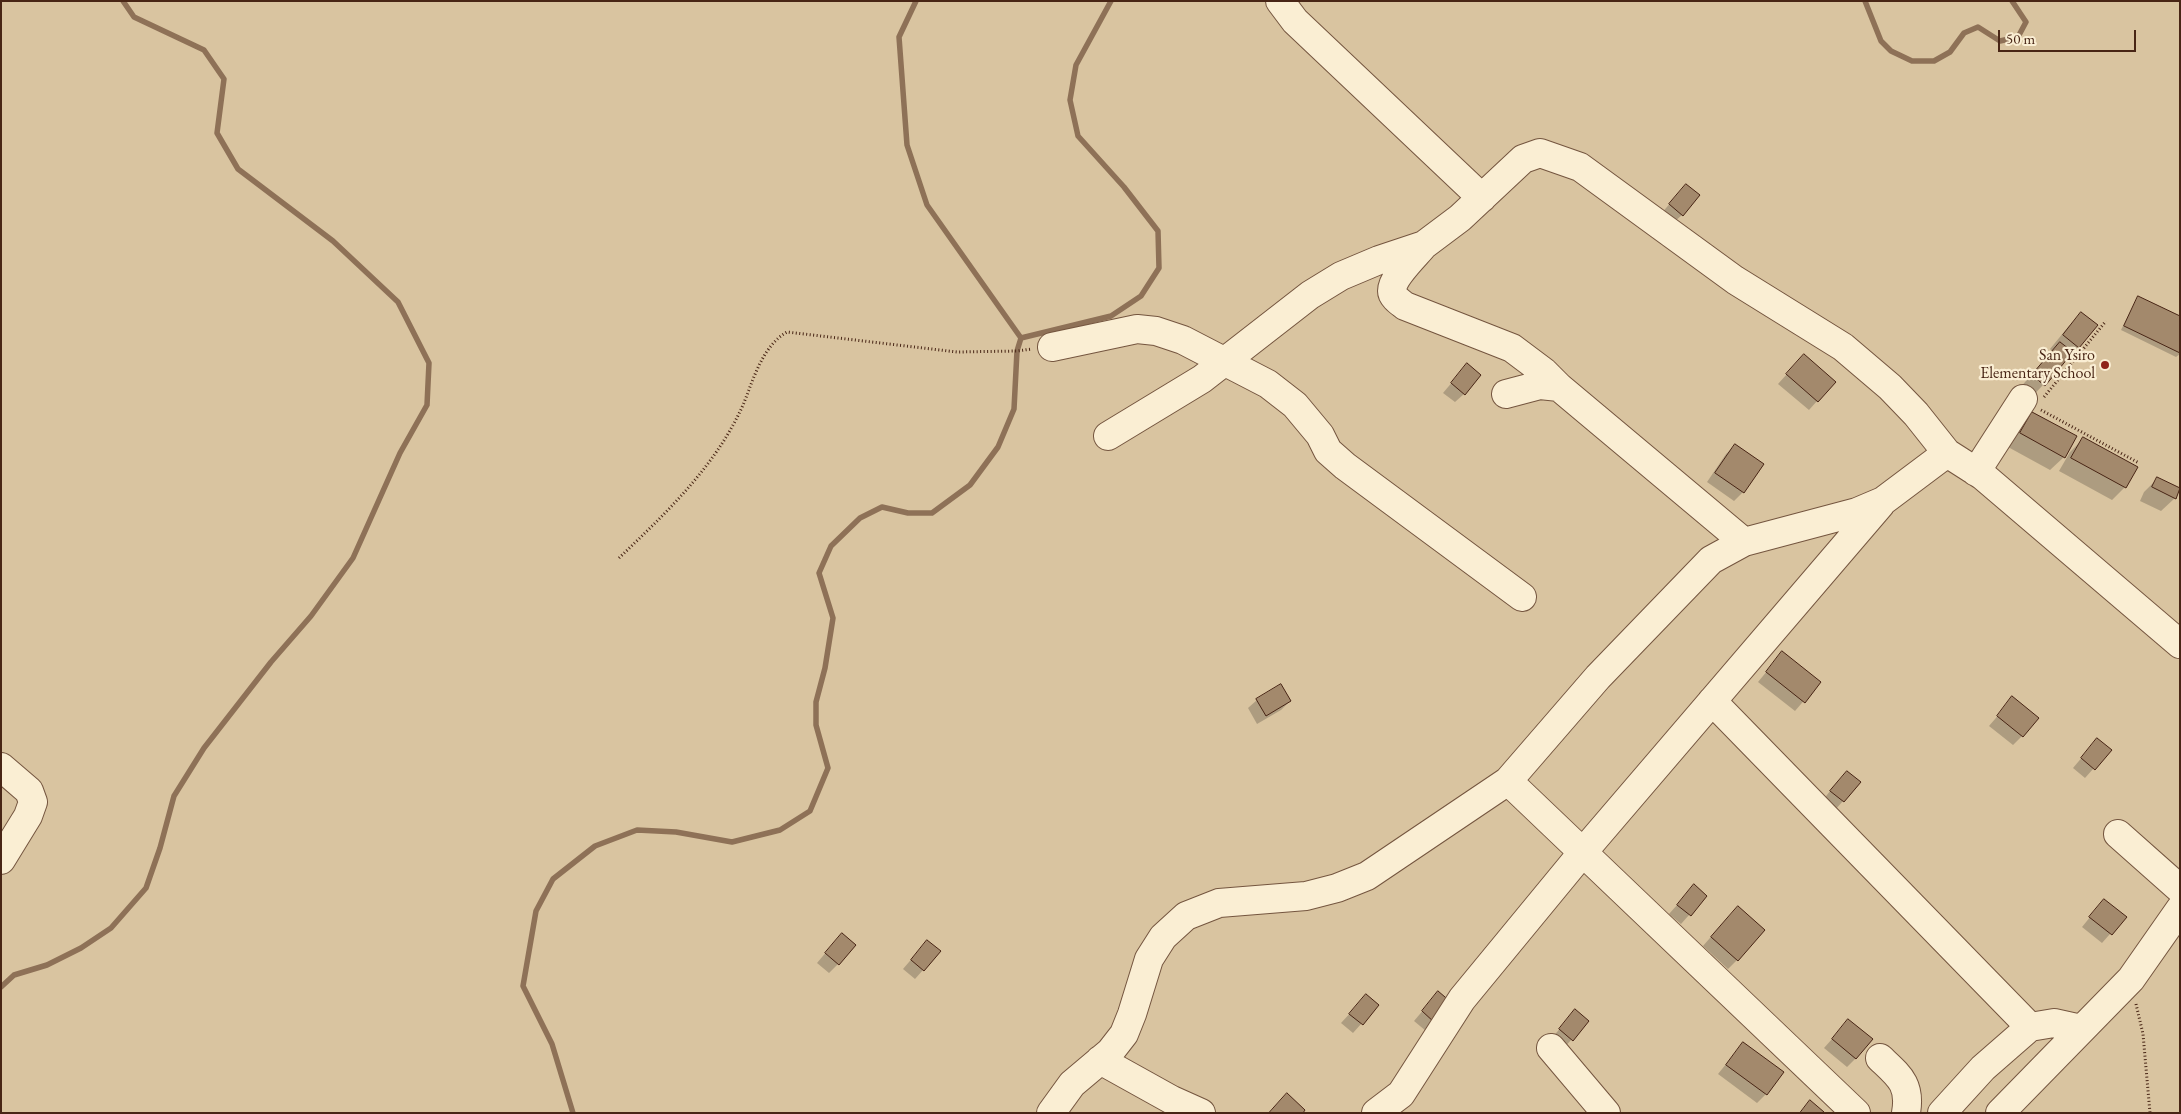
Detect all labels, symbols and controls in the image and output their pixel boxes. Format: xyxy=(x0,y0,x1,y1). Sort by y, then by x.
scale bar xyxy=(2001,20,2138,52)
text: 50 m xyxy=(2006,29,2035,48)
place label: San Ysiro Elementary School xyxy=(1980,346,2095,384)
marker: San Ysiro Elementary School xyxy=(2099,359,2111,371)

